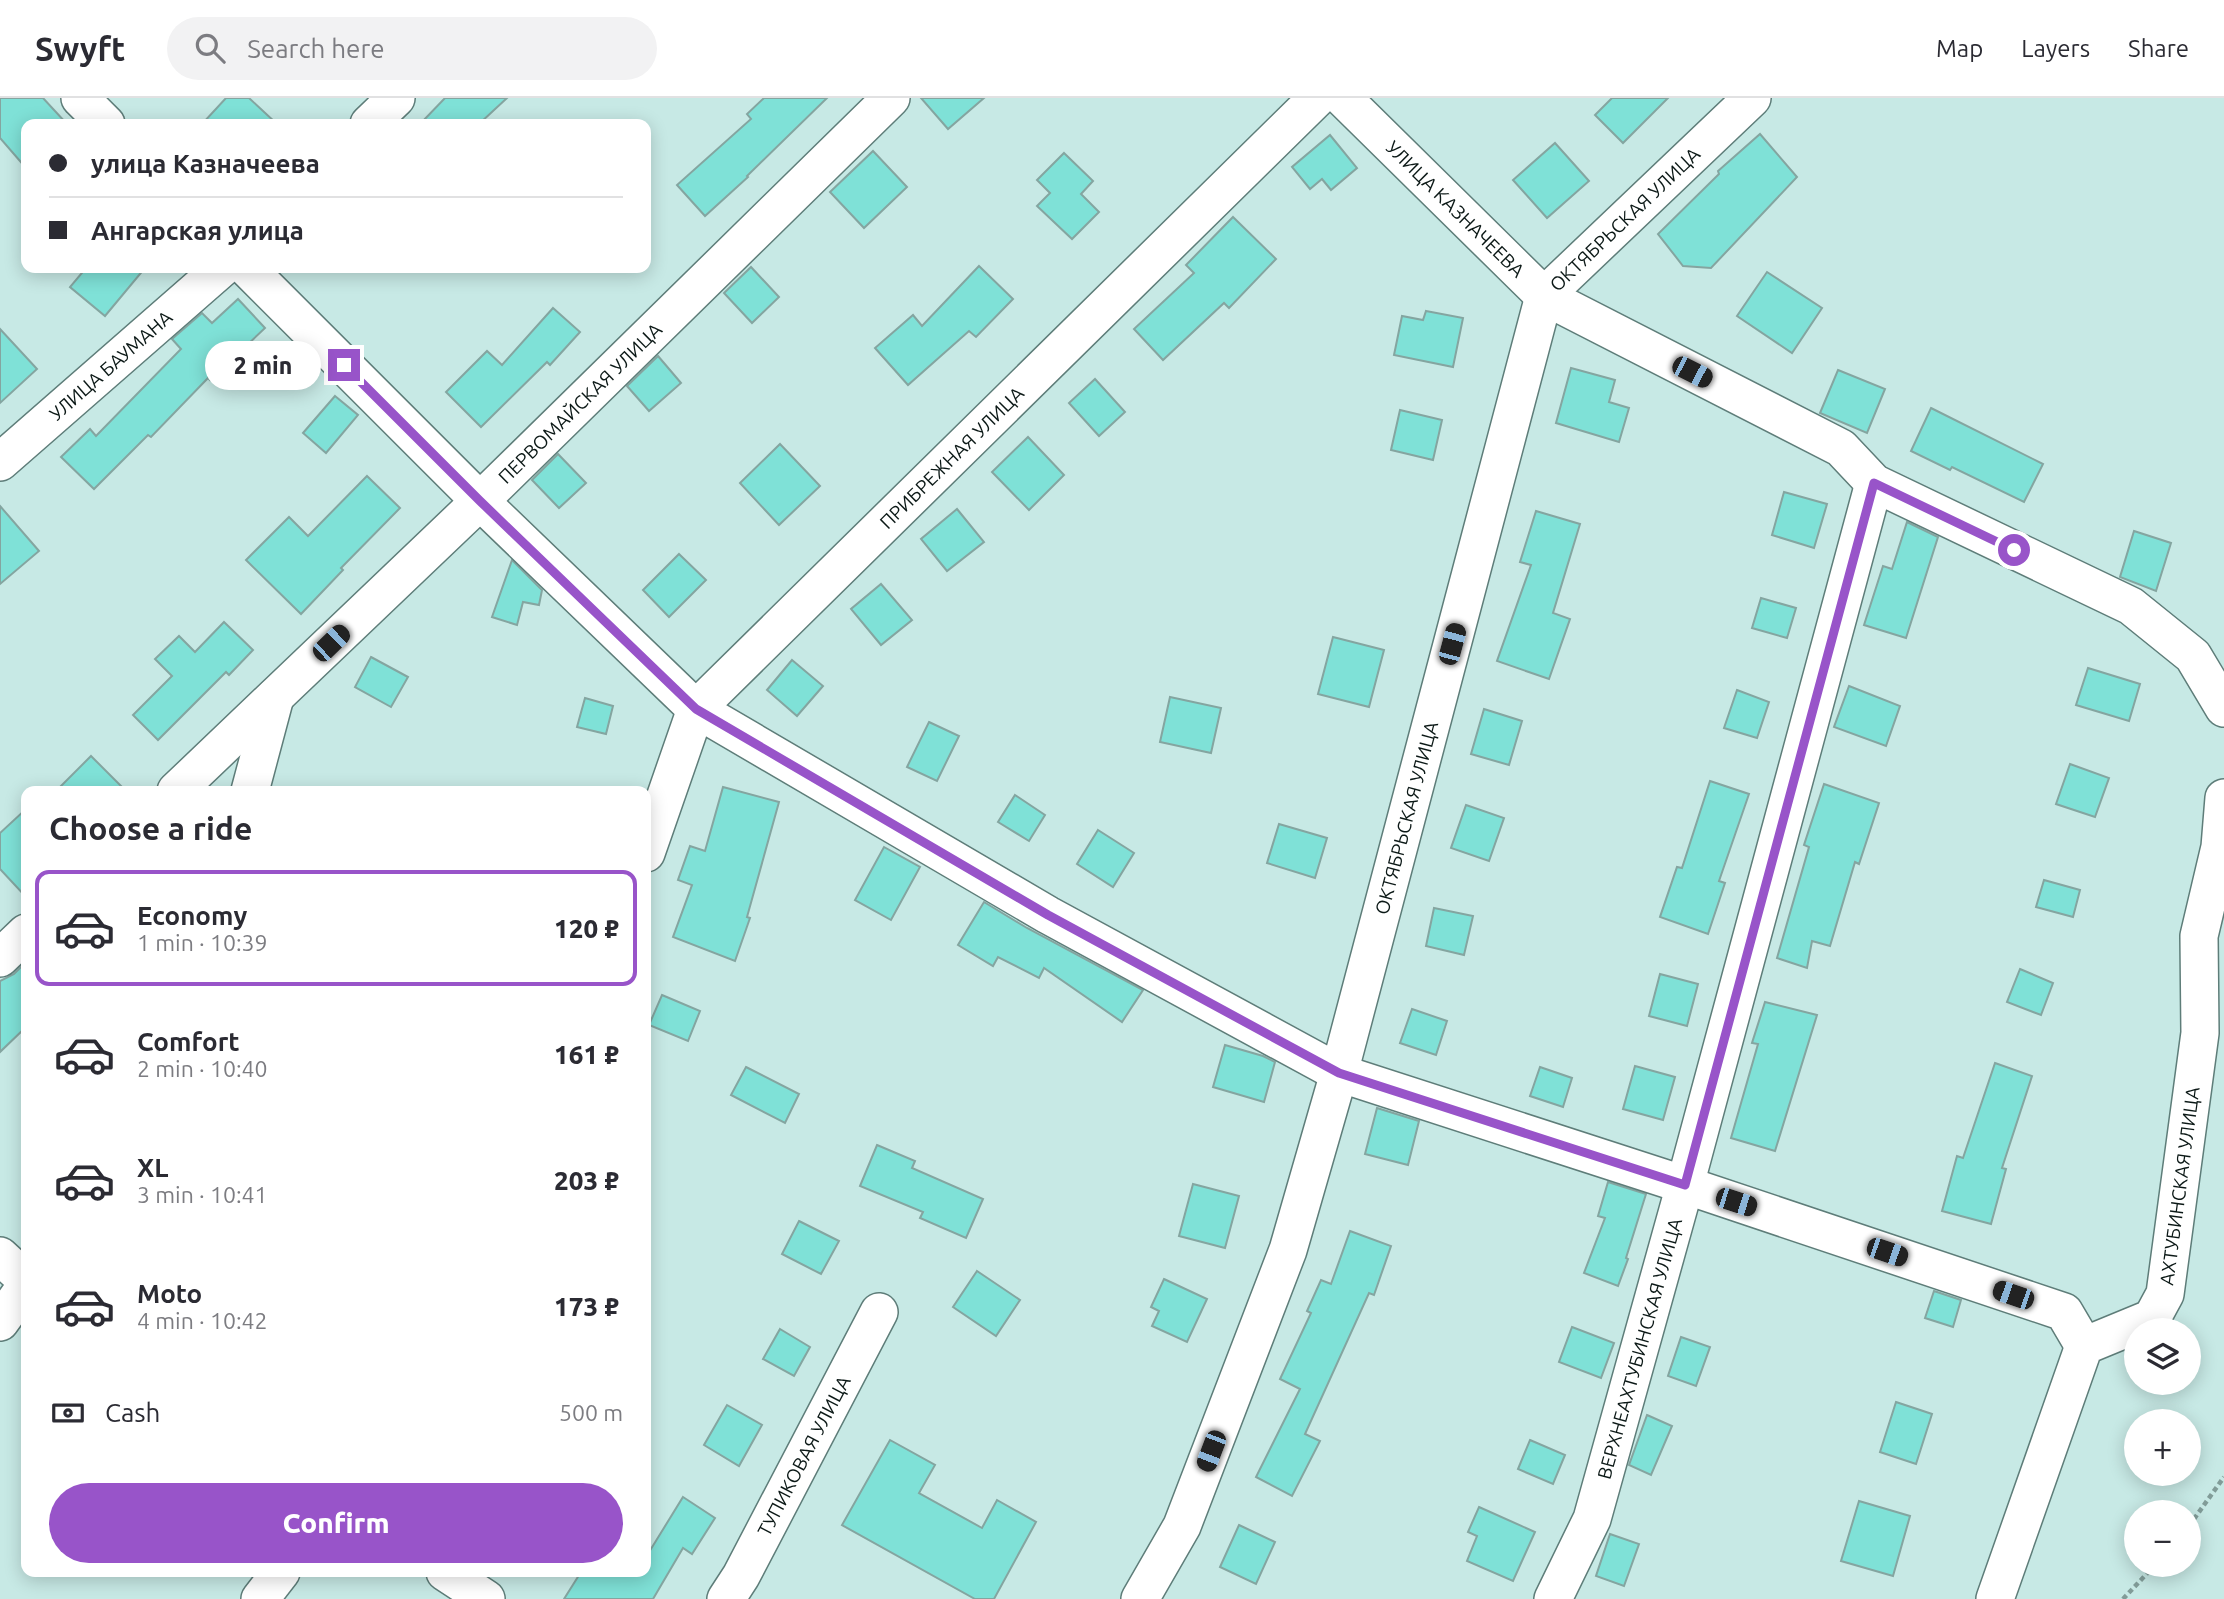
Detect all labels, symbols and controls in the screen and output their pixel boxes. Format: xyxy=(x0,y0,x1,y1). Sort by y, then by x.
search box xyxy=(167,17,657,80)
icon: search xyxy=(191,29,229,67)
text: Swyft xyxy=(35,30,125,67)
text: Search here xyxy=(247,34,385,63)
text: Map xyxy=(1936,35,1983,62)
text: Layers xyxy=(2021,35,2090,62)
text: Share xyxy=(2128,35,2189,62)
street label: УЛИЦА КАЗНАЧЕЕВА xyxy=(1382,136,1530,282)
street label: ОКТЯБРЬСКАЯ УЛИЦА xyxy=(1545,142,1705,296)
text: улица Казначеева xyxy=(91,149,320,178)
text: Ангарская улица xyxy=(91,216,304,245)
street label: УЛИЦА БАУМАНА xyxy=(45,305,177,425)
street label: ПЕРВОМАЙСКАЯ УЛИЦА xyxy=(494,318,666,488)
callout: 2 min xyxy=(204,341,320,390)
route end xyxy=(328,349,360,381)
text: 2 min xyxy=(234,353,292,378)
car xyxy=(1669,353,1716,391)
street label: ПРИБРЕЖНАЯ УЛИЦА xyxy=(875,382,1029,533)
route start xyxy=(1998,534,2030,566)
car xyxy=(309,621,354,665)
car xyxy=(1437,621,1468,667)
street label: ОКТЯБРЬСКАЯ УЛИЦА xyxy=(1370,718,1442,917)
text: Choose a ride xyxy=(49,810,252,846)
icon: car xyxy=(53,897,116,960)
text: Economy xyxy=(137,901,247,930)
text: 120 ₽ xyxy=(554,914,619,943)
text: 1 min · 10:39 xyxy=(137,930,268,955)
icon: car xyxy=(53,1023,116,1086)
text: Comfort xyxy=(137,1027,240,1056)
text: 161 ₽ xyxy=(554,1040,619,1069)
text: 2 min · 10:40 xyxy=(137,1056,268,1081)
street label: АХТУБИНСКАЯ УЛИЦА xyxy=(2155,1085,2204,1287)
icon: car xyxy=(53,1149,116,1212)
text: XL xyxy=(137,1153,168,1182)
text: 203 ₽ xyxy=(554,1166,619,1195)
text: 3 min · 10:41 xyxy=(137,1182,268,1207)
car xyxy=(1713,1186,1760,1218)
street label: ВЕРХНЕАХТУБИНСКАЯ УЛИЦА xyxy=(1593,1215,1686,1481)
car xyxy=(1864,1235,1911,1269)
icon: car xyxy=(53,1275,116,1338)
car xyxy=(1990,1278,2037,1312)
text: Moto xyxy=(137,1279,202,1308)
text: 173 ₽ xyxy=(554,1292,619,1321)
text: 4 min · 10:42 xyxy=(137,1308,268,1333)
map controls xyxy=(2124,1318,2201,1577)
button: layers xyxy=(2124,1318,2201,1395)
street label: ТУПИКОВАЯ УЛИЦА xyxy=(753,1371,855,1540)
icon: cash xyxy=(49,1394,87,1432)
text: Cash xyxy=(105,1398,160,1427)
text: 500 m xyxy=(559,1400,623,1425)
button: + xyxy=(2124,1409,2201,1486)
car xyxy=(1194,1428,1229,1474)
button: Confirm xyxy=(49,1483,623,1563)
button: − xyxy=(2124,1500,2201,1577)

